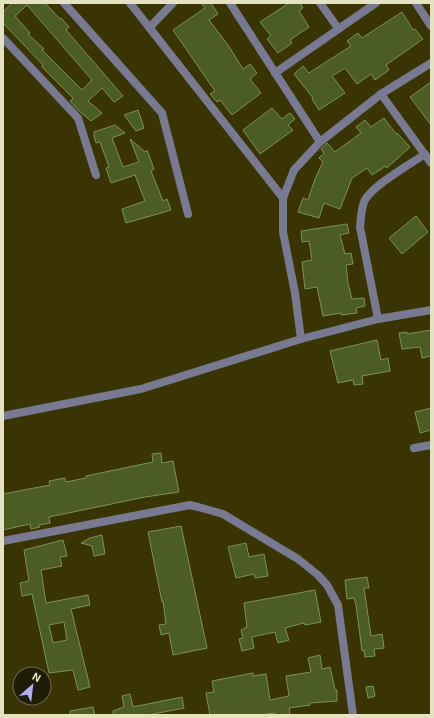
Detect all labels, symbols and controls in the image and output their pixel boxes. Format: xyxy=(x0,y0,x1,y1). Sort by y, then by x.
north arrow xyxy=(12,666,52,706)
text: N xyxy=(30,669,44,684)

